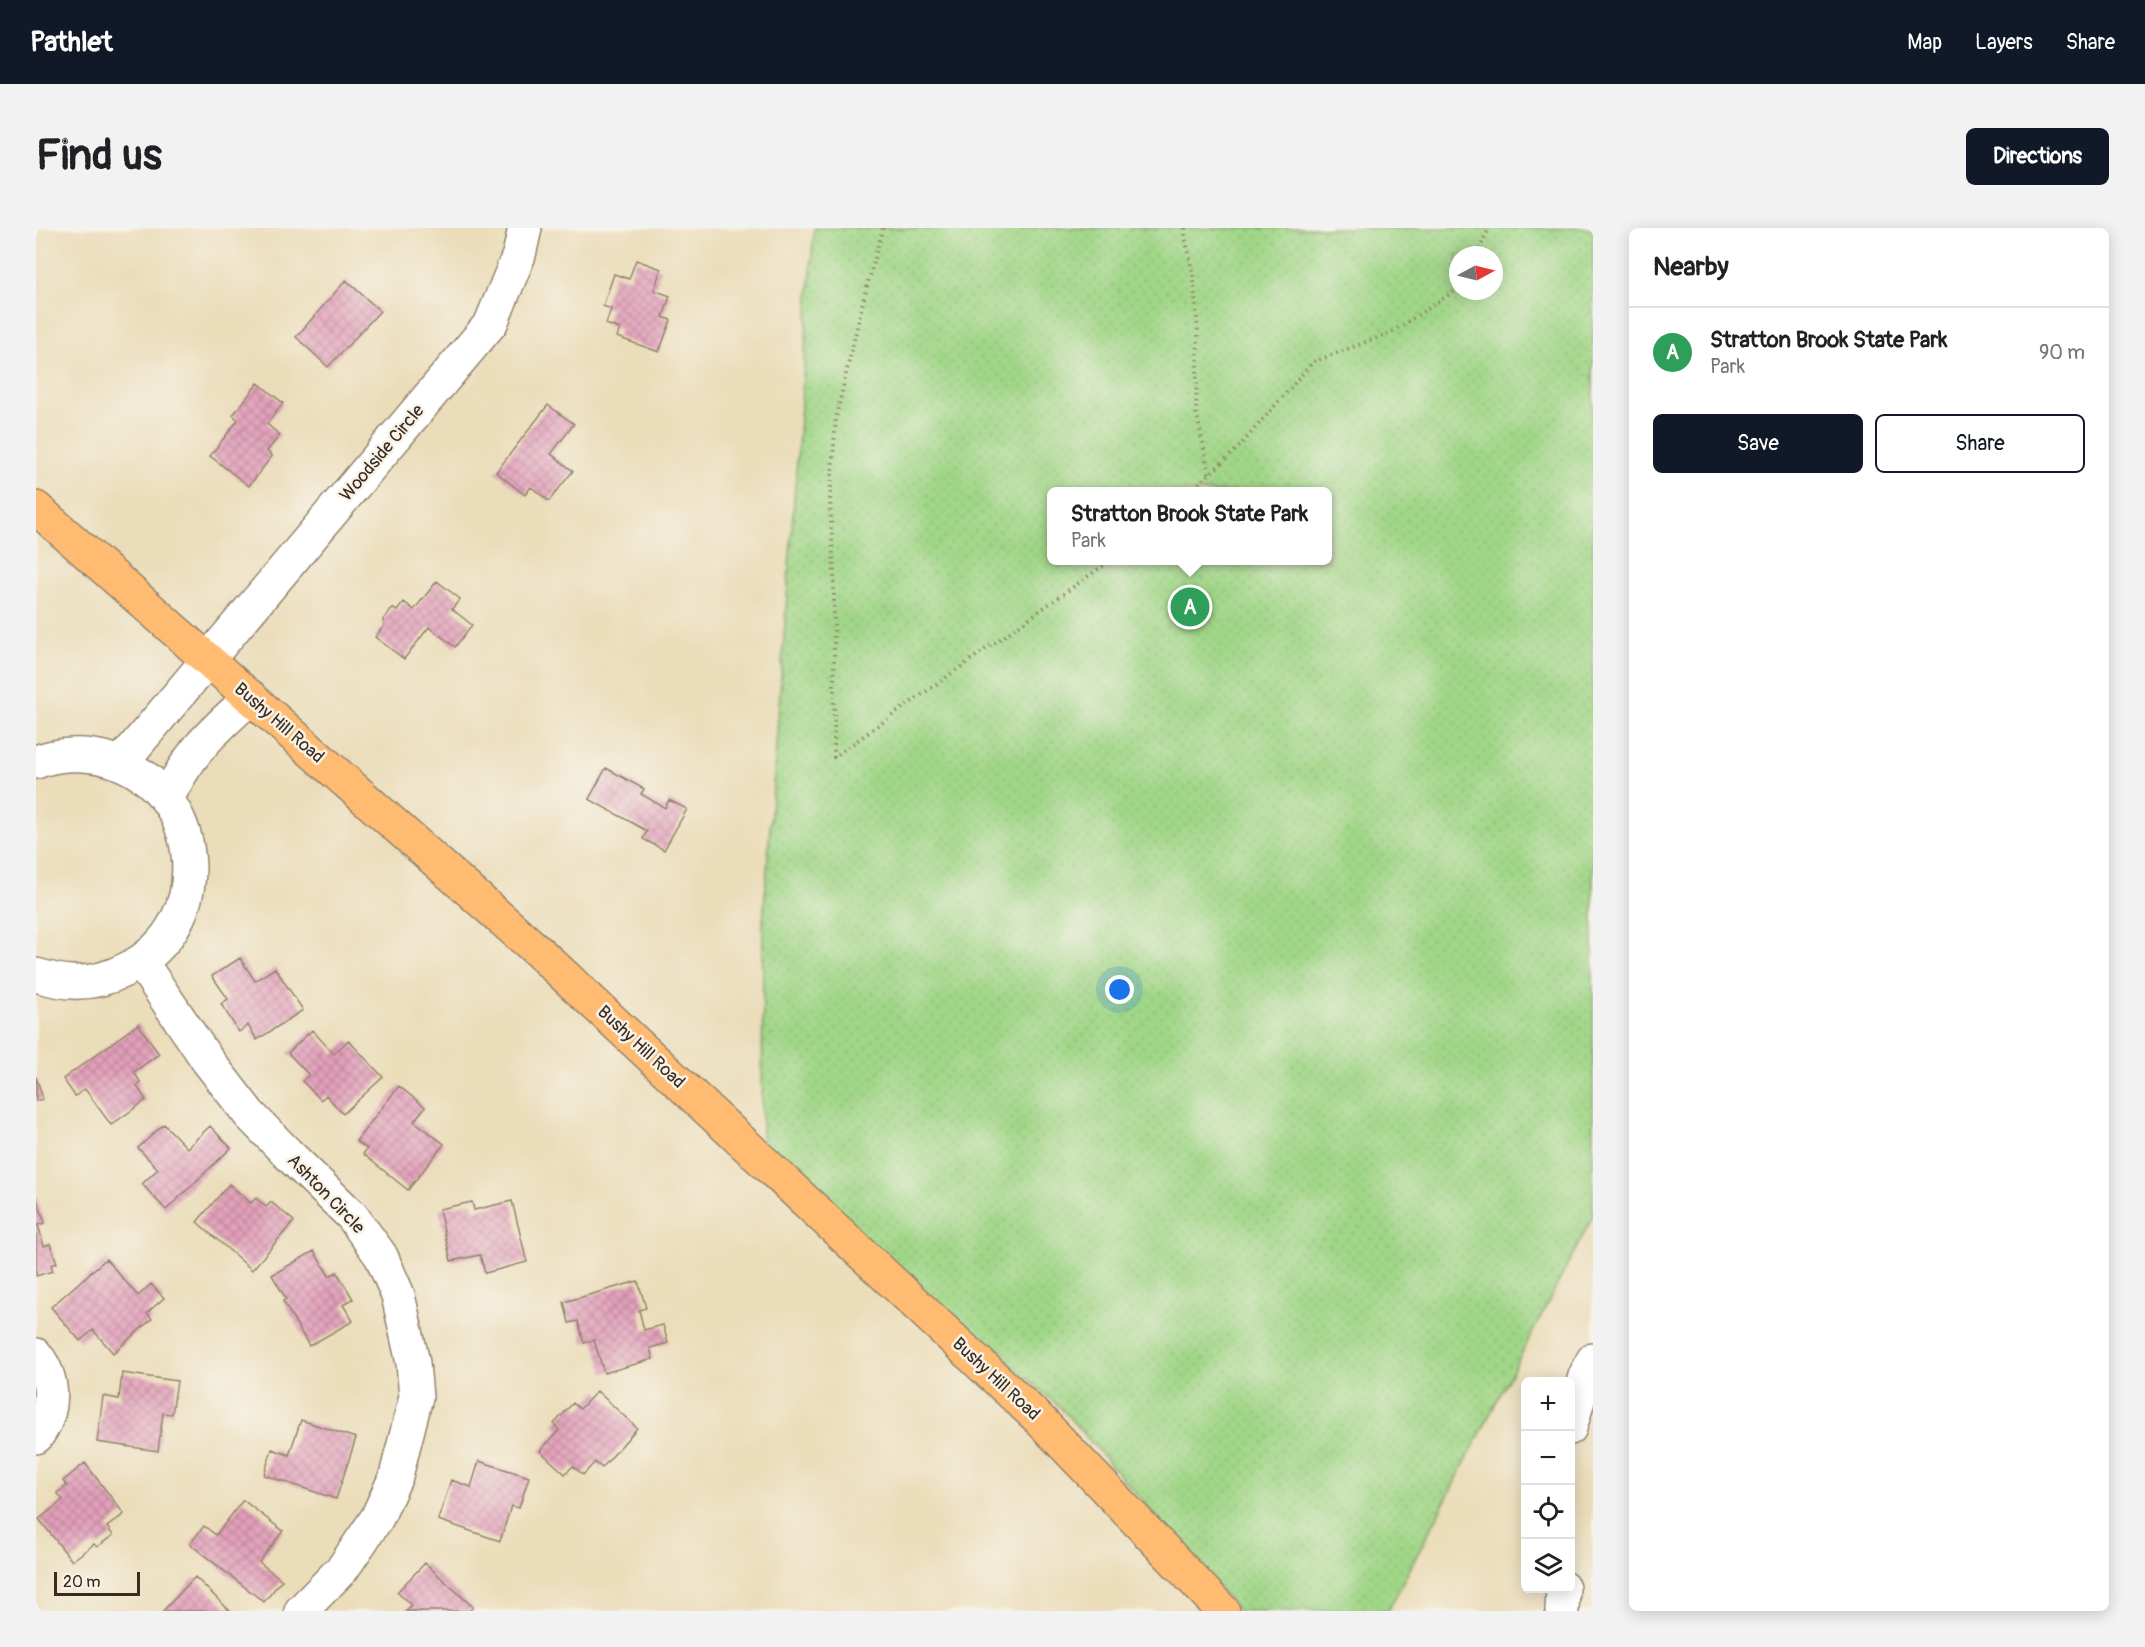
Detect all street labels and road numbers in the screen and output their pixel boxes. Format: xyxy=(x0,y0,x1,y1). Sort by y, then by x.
street label: Woodside Circle xyxy=(335,400,429,506)
street label: Bushy Hill Road xyxy=(229,678,329,768)
street label: Bushy Hill Road xyxy=(592,1001,690,1093)
street label: Ashton Circle xyxy=(282,1149,370,1239)
street label: Bushy Hill Road xyxy=(947,1333,1045,1425)

